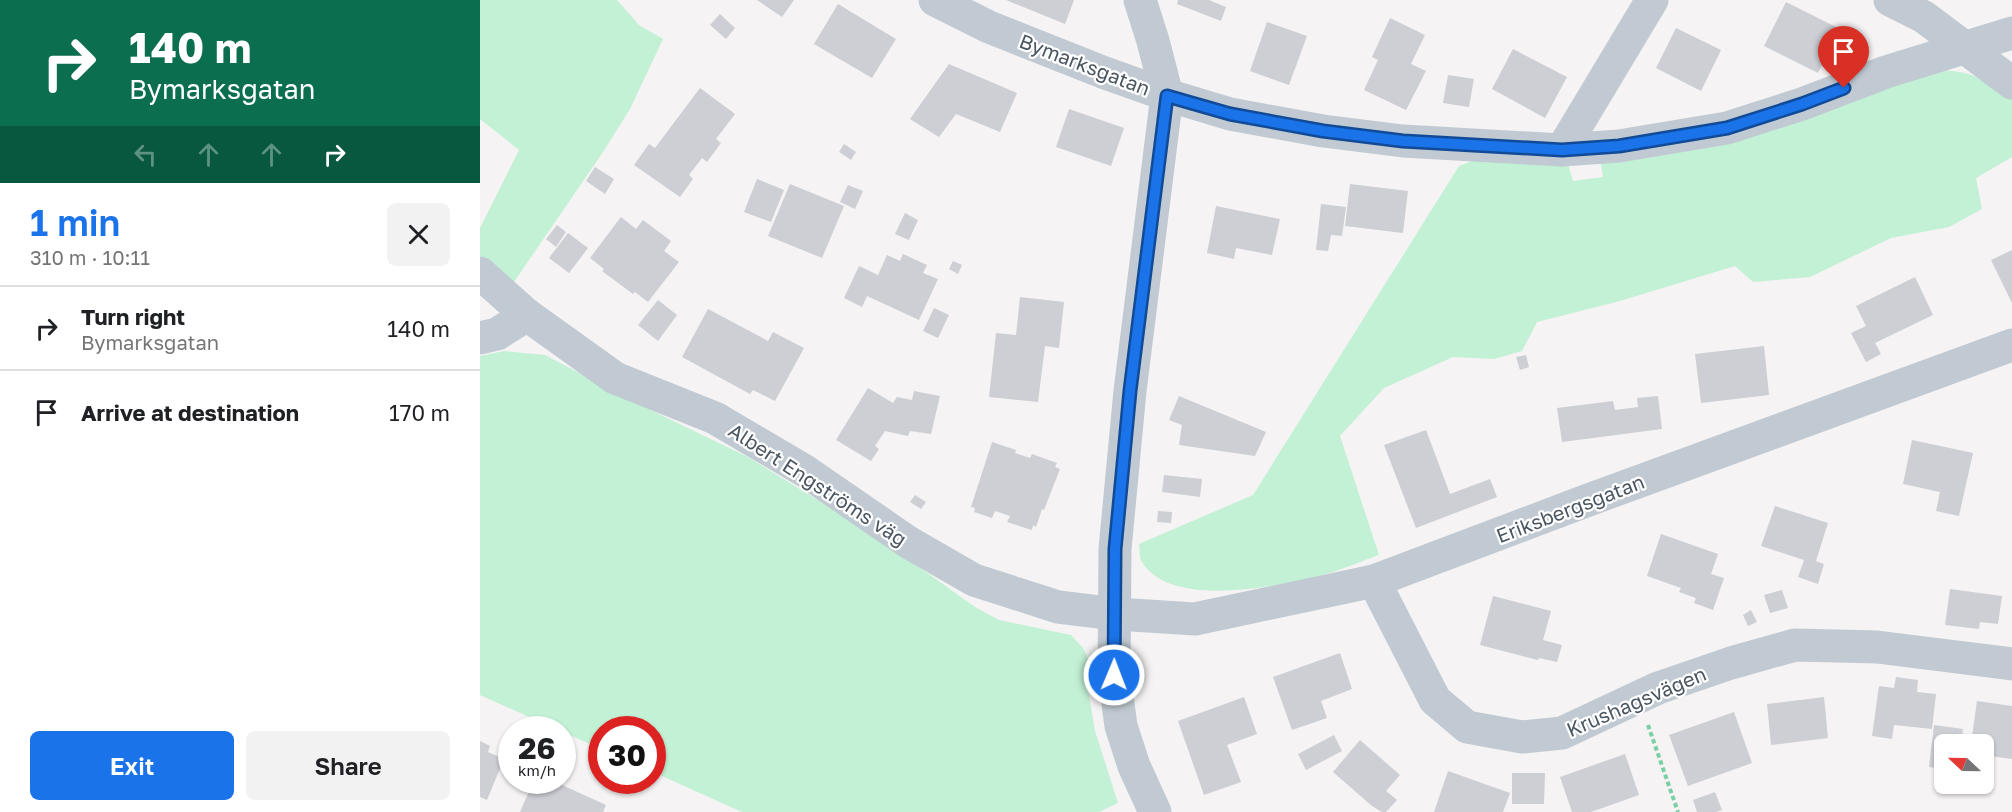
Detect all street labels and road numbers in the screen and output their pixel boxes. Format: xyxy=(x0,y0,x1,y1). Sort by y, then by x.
street label: Bymarksgatan xyxy=(1016,28,1154,100)
street label: Albert Engströms väg xyxy=(725,418,911,550)
street label: Eriksbergsgatan xyxy=(1493,469,1647,547)
street label: Krushagsvägen xyxy=(1563,661,1709,741)

